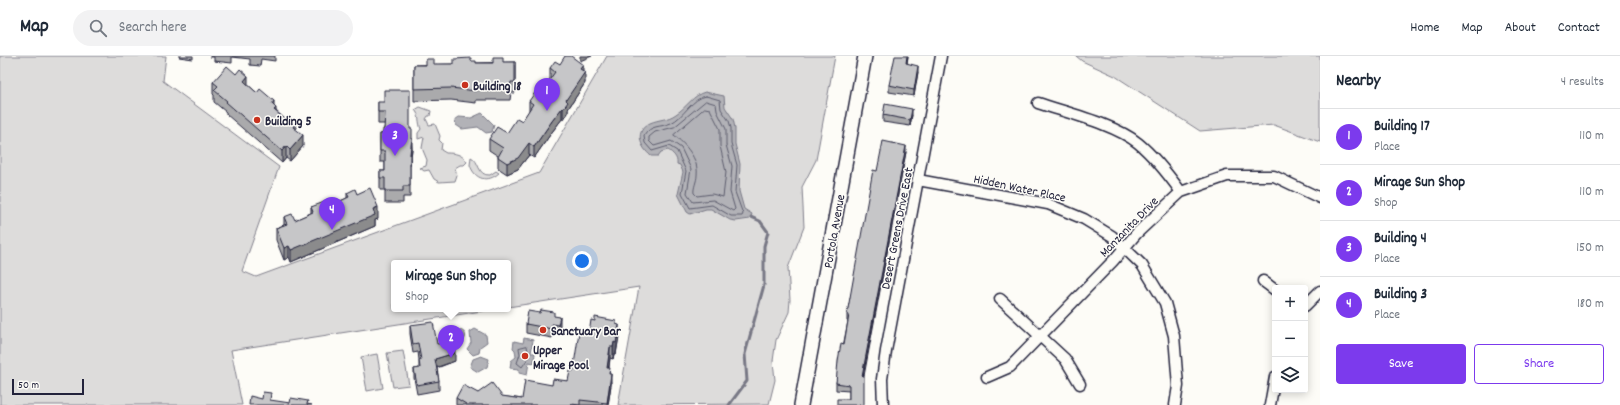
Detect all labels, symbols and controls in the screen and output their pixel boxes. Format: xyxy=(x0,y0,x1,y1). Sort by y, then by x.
search box xyxy=(73,10,353,46)
text: Map xyxy=(20,14,49,41)
icon: search xyxy=(87,17,109,39)
text: Search here xyxy=(119,17,187,39)
text: Home xyxy=(1410,18,1439,38)
text: Map xyxy=(1461,18,1483,38)
text: About xyxy=(1505,18,1536,38)
text: Contact xyxy=(1558,18,1600,38)
text: Nearby xyxy=(1336,70,1380,94)
text: 4 results xyxy=(1561,73,1604,92)
place label: Building 18 xyxy=(473,78,521,97)
pin: 1 xyxy=(534,78,560,111)
marker: Building 18 xyxy=(460,80,470,90)
place label: Building 5 xyxy=(265,113,311,132)
marker: Building 5 xyxy=(252,115,262,125)
text: Building 17 xyxy=(1374,116,1430,138)
pin: 3 xyxy=(382,123,408,156)
text: 1 xyxy=(1348,127,1350,146)
text: 110 m xyxy=(1579,127,1604,146)
text: Place xyxy=(1374,138,1400,157)
street label: Desert Greens Drive East xyxy=(877,166,920,291)
street label: Hidden Water Place xyxy=(972,170,1068,209)
text: Mirage Sun Shop xyxy=(1374,172,1465,194)
text: 2 xyxy=(1346,183,1352,202)
text: 110 m xyxy=(1579,183,1604,202)
street label: Portola Avenue xyxy=(820,193,851,270)
street label: Manzanita Drive xyxy=(1096,193,1164,262)
text: Shop xyxy=(1374,194,1397,213)
pin: 4 xyxy=(319,197,345,230)
text: Building 4 xyxy=(1374,228,1427,250)
text: 3 xyxy=(1346,239,1352,258)
text: 150 m xyxy=(1576,239,1604,258)
text: Place xyxy=(1374,250,1400,269)
your location xyxy=(572,251,592,271)
popup xyxy=(391,260,511,312)
text: Mirage Sun Shop xyxy=(405,266,497,288)
text: Building 3 xyxy=(1374,284,1427,306)
map controls xyxy=(1272,285,1308,393)
button: + xyxy=(1272,285,1308,321)
text: Shop xyxy=(405,288,429,307)
text: 4 xyxy=(1346,295,1352,314)
text: 180 m xyxy=(1577,295,1604,314)
text: Place xyxy=(1374,306,1400,325)
button: − xyxy=(1272,321,1308,357)
place label: Sanctuary Bar xyxy=(551,323,622,342)
pin: 2 xyxy=(438,325,464,358)
marker: Sanctuary Bar xyxy=(538,325,548,335)
place label: Upper Mirage Pool xyxy=(533,342,590,376)
button: Save xyxy=(1336,344,1466,384)
button: Share xyxy=(1474,344,1604,384)
marker: Upper Mirage Pool xyxy=(520,351,530,361)
button: layers xyxy=(1272,357,1308,393)
scale bar xyxy=(12,377,84,396)
text: 50 m xyxy=(18,378,39,394)

